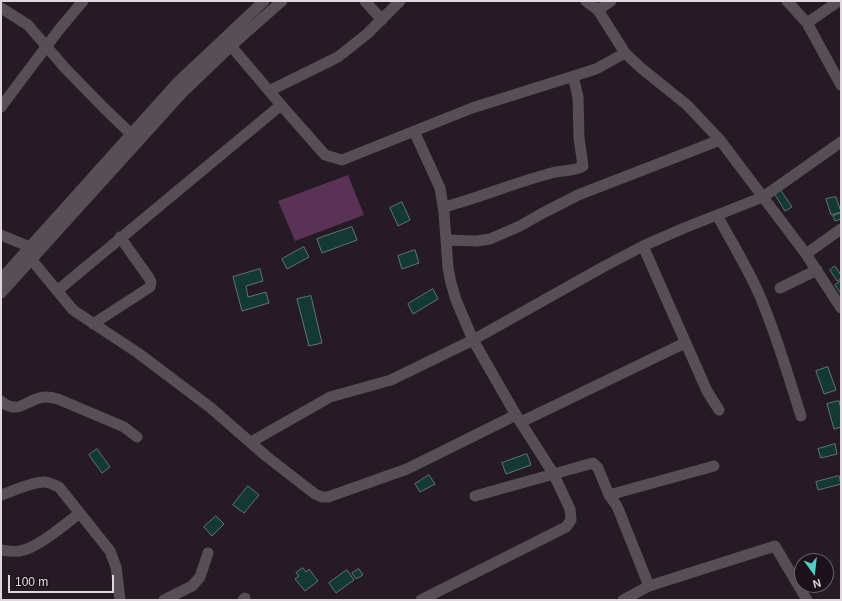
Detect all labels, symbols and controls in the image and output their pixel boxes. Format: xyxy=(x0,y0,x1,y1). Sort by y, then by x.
north arrow xyxy=(794,553,834,593)
scale bar xyxy=(10,567,116,593)
text: 100 m xyxy=(15,575,48,589)
text: N xyxy=(811,577,822,590)

